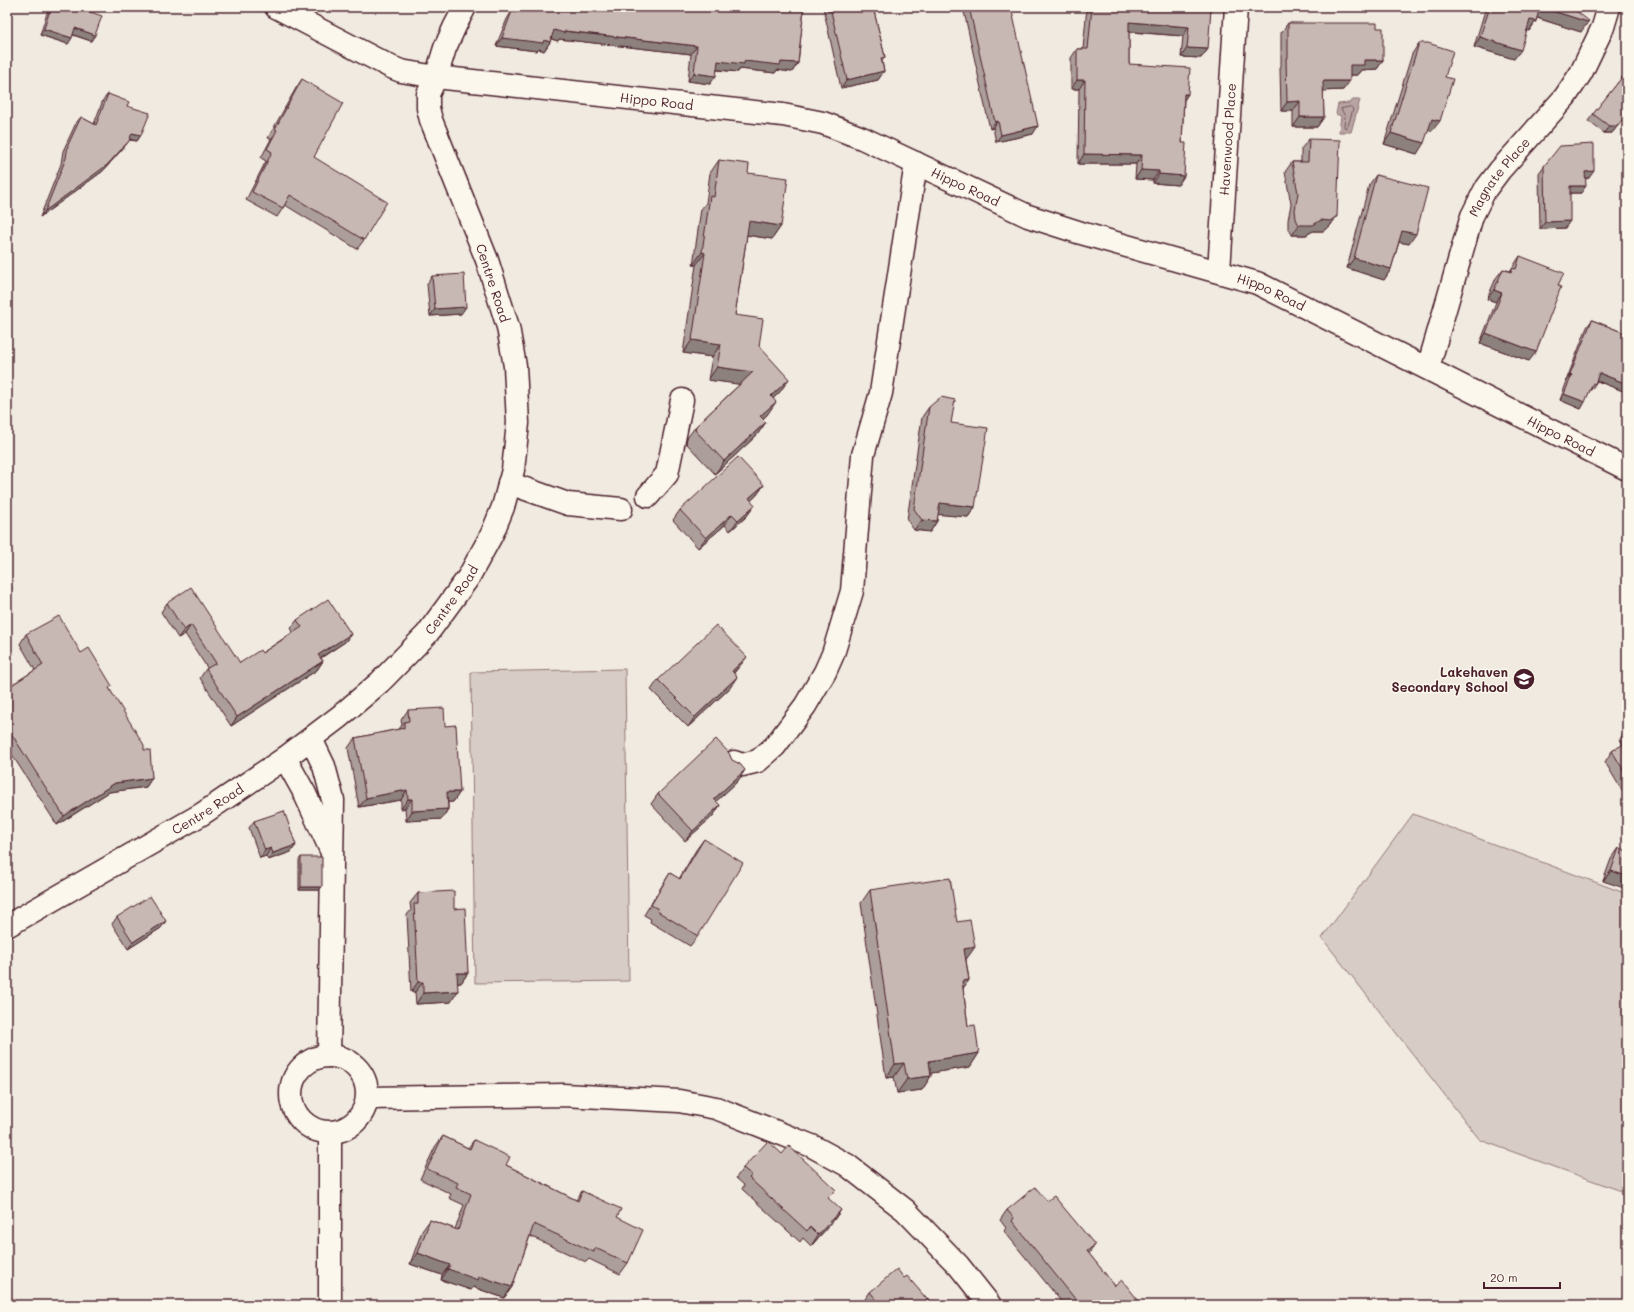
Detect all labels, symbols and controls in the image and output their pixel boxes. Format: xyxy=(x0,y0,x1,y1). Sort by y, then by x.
street label: Havenwood Place xyxy=(1215,83,1239,196)
street label: Hippo Road xyxy=(619,88,694,113)
street label: Magnate Place xyxy=(1464,133,1533,219)
street label: Hippo Road xyxy=(929,163,1003,210)
street label: Centre Road xyxy=(473,242,514,324)
street label: Hippo Road xyxy=(1235,269,1309,314)
street label: Hippo Road xyxy=(1525,411,1598,460)
street label: Centre Road xyxy=(421,562,481,638)
place label: Lakehaven Secondary School xyxy=(1392,663,1508,696)
school or university icon: Lakehaven Secondary School xyxy=(1511,666,1537,692)
street label: Centre Road xyxy=(168,780,246,838)
scale bar xyxy=(1484,1264,1560,1290)
text: 20 m xyxy=(1490,1269,1518,1285)

